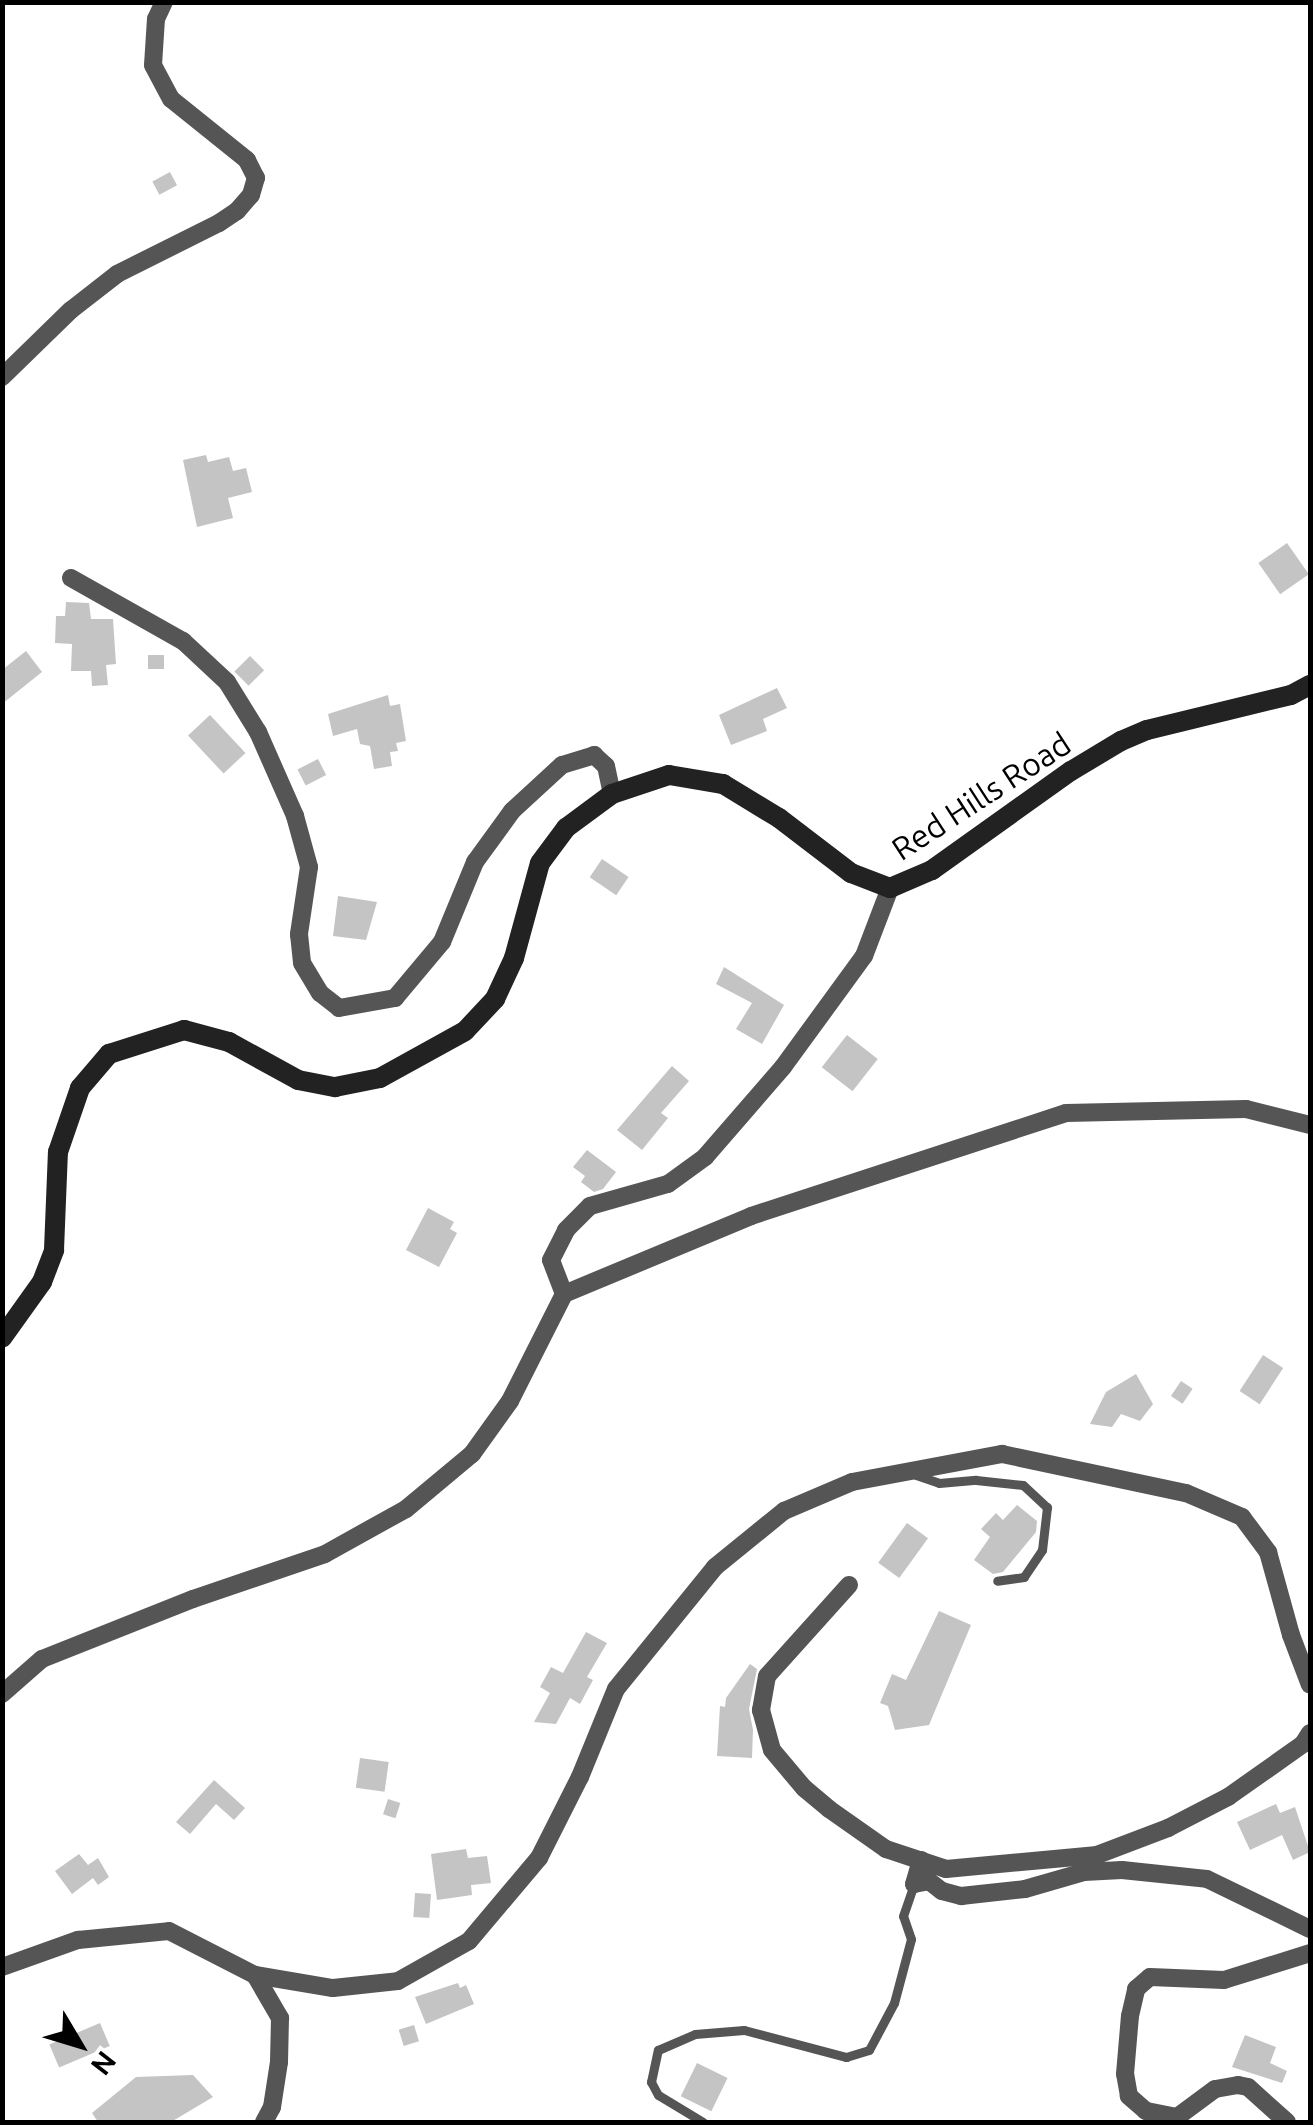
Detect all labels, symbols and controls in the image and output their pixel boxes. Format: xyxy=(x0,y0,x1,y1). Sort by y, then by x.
street label: Red Hills Road xyxy=(884,724,1078,868)
north arrow xyxy=(30,1995,130,2095)
text: N xyxy=(85,2046,123,2082)

